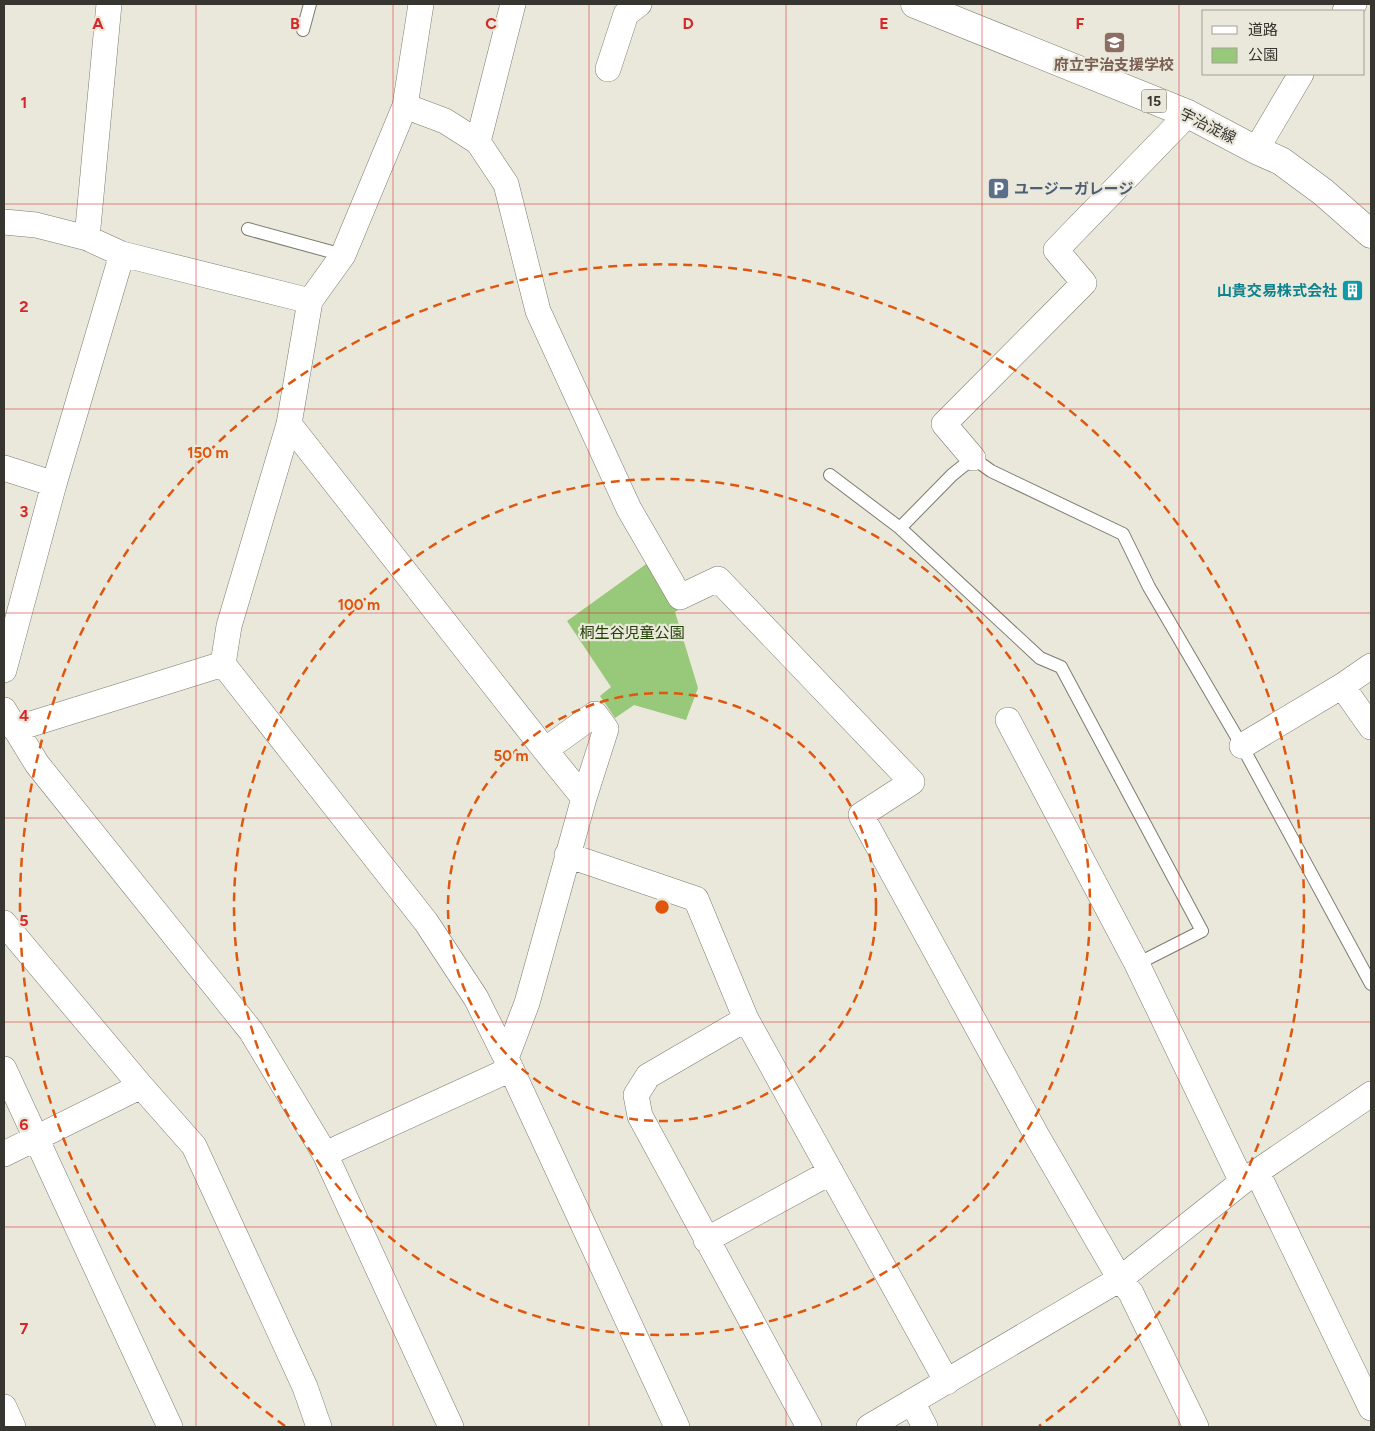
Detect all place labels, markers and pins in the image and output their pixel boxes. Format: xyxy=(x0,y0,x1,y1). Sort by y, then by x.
school or university icon: 府立宇治支援学校 xyxy=(1102,30,1126,54)
place label: 府立宇治支援学校 xyxy=(1054,56,1174,74)
parking icon: ユージーガレージ xyxy=(986,177,1010,201)
place label: ユージーガレージ xyxy=(1014,180,1133,198)
building icon: 山貴交易株式会社 xyxy=(1341,279,1365,303)
place label: 山貴交易株式会社 xyxy=(1217,282,1337,300)
centre of rings xyxy=(653,898,671,916)

